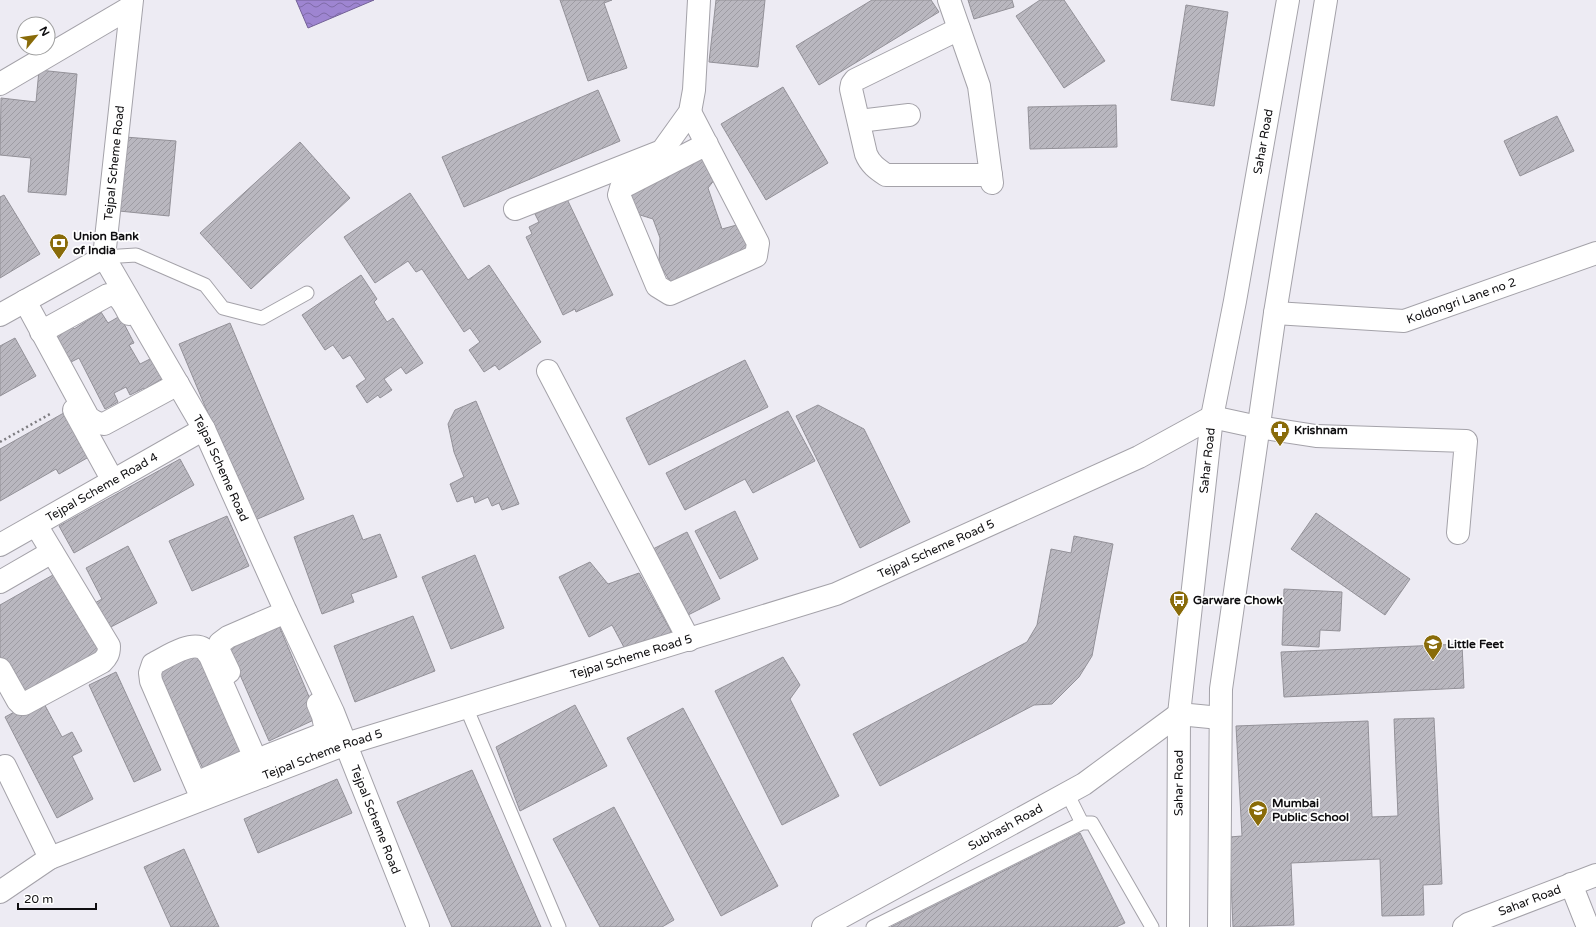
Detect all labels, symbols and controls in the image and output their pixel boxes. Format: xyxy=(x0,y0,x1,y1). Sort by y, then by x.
north arrow xyxy=(16,16,56,56)
text: N xyxy=(36,24,52,38)
street label: Tejpal Scheme Road xyxy=(101,105,127,221)
street label: Sahar Road xyxy=(1250,108,1276,175)
place label: Union Bank of India xyxy=(73,229,139,257)
bank icon: Union Bank of India xyxy=(48,232,70,260)
street label: Koldongri Lane no 2 xyxy=(1405,275,1518,327)
street label: Tejpal Scheme Road xyxy=(190,412,251,524)
pharmacy icon: Krishnam xyxy=(1269,419,1291,447)
place label: Krishnam xyxy=(1294,423,1348,437)
street label: Sahar Road xyxy=(1197,427,1218,494)
street label: Tejpal Scheme Road 4 xyxy=(43,450,161,525)
street label: Tejpal Scheme Road 5 xyxy=(876,516,997,581)
bus stop icon: Garware Chowk xyxy=(1168,589,1190,617)
place label: Garware Chowk xyxy=(1193,593,1283,607)
street label: Tejpal Scheme Road 5 xyxy=(569,631,694,682)
school or university icon: Little Feet xyxy=(1422,633,1444,661)
place label: Little Feet xyxy=(1447,637,1504,651)
street label: Tejpal Scheme Road 5 xyxy=(260,726,384,783)
street label: Sahar Road xyxy=(1172,750,1186,816)
street label: Tejpal Scheme Road xyxy=(348,763,403,876)
place label: Mumbai Public School xyxy=(1272,796,1349,824)
school or university icon: Mumbai Public School xyxy=(1247,799,1269,827)
street label: Subhash Road xyxy=(966,801,1045,853)
street label: Sahar Road xyxy=(1496,882,1563,919)
scale bar xyxy=(18,885,96,911)
text: 20 m xyxy=(24,892,53,906)

